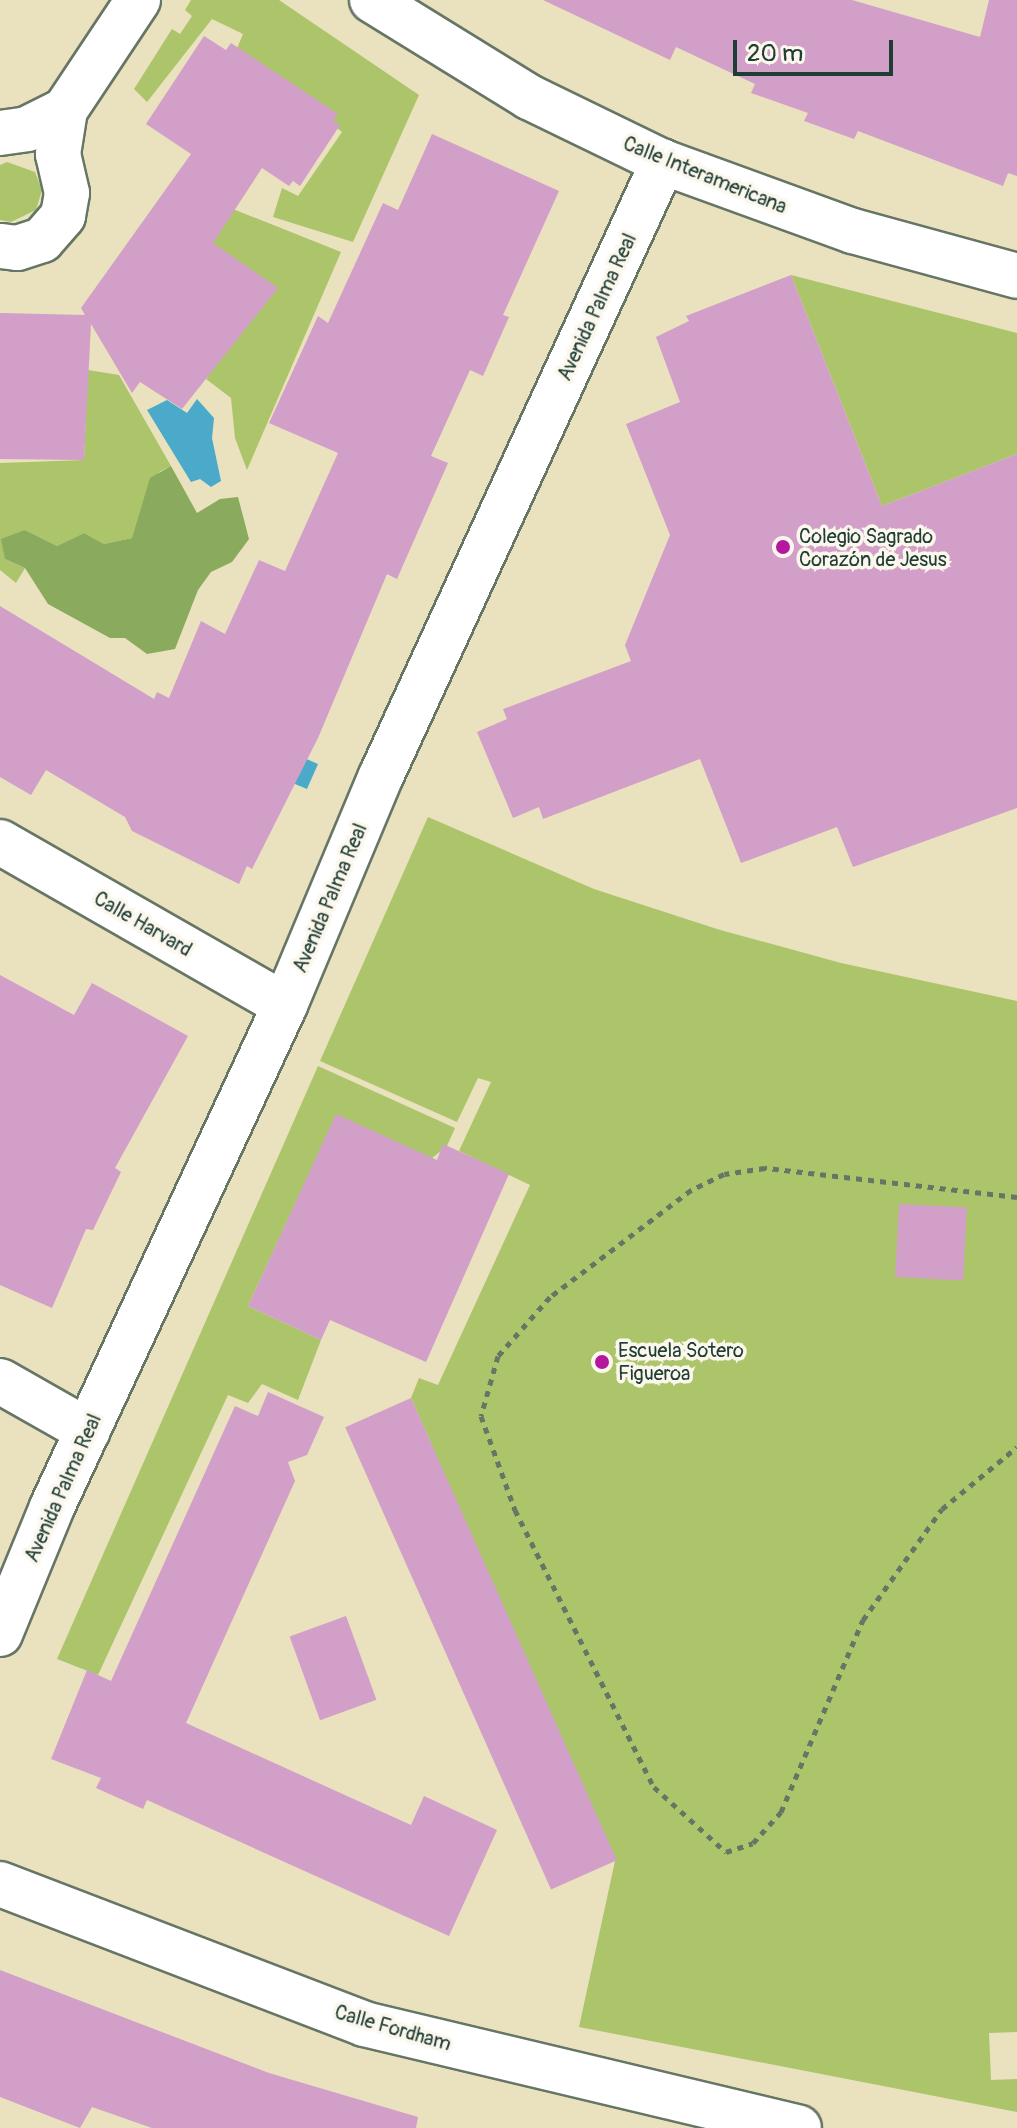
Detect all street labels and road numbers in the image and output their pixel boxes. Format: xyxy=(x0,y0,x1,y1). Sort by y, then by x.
street label: Calle Interamericana xyxy=(620,131,790,219)
street label: Avenida Palma Real xyxy=(552,230,642,384)
street label: Avenida Palma Real xyxy=(288,820,372,976)
street label: Calle Harvard xyxy=(90,886,196,962)
street label: Avenida Palma Real xyxy=(20,1410,106,1566)
street label: Calle Fordham xyxy=(332,2000,454,2056)

